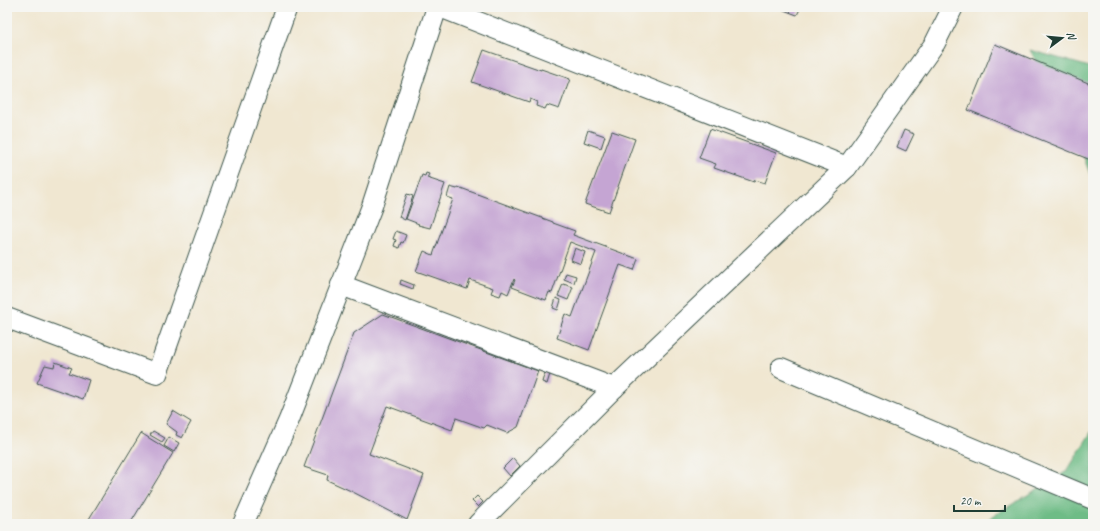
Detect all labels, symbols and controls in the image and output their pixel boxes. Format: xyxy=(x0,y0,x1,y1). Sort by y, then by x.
north arrow xyxy=(1042,18,1082,58)
text: N xyxy=(1064,30,1080,43)
scale bar xyxy=(954,487,1005,513)
text: 20 m xyxy=(960,493,982,509)

